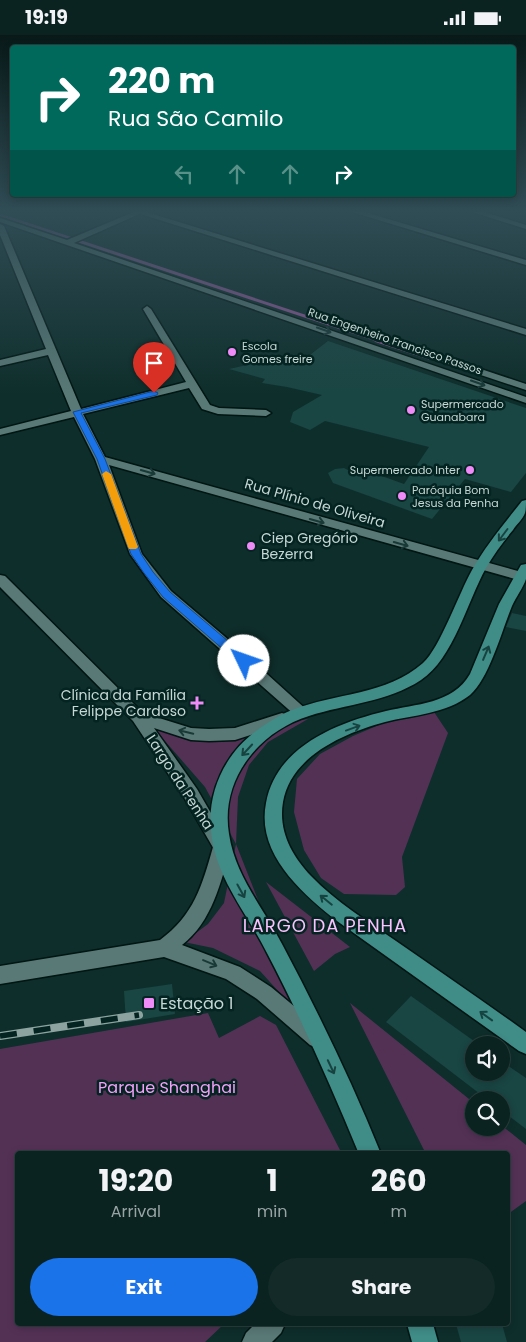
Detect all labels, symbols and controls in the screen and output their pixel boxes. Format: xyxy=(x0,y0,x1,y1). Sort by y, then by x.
text: 19:19 xyxy=(25,4,68,31)
text: 220 m xyxy=(108,56,215,105)
icon: right xyxy=(25,65,90,130)
text: Rua São Camilo xyxy=(108,103,283,134)
icon: left xyxy=(170,160,198,188)
icon: ahead xyxy=(223,160,251,188)
icon: ahead xyxy=(276,160,304,188)
icon: right xyxy=(329,160,357,188)
street label: Rua Engenheiro Francisco Passos xyxy=(306,304,484,378)
one-way arrow xyxy=(316,326,331,335)
place label: Escola Gomes freire xyxy=(242,338,313,367)
pin xyxy=(133,342,175,393)
marker: Escola Gomes freire xyxy=(226,346,238,358)
icon: arrive xyxy=(140,349,168,377)
one-way arrow xyxy=(469,379,485,388)
place label: Supermercado Guanabara xyxy=(421,396,504,425)
marker: Supermercado Guanabara xyxy=(405,404,417,416)
place label: Supermercado Inter xyxy=(350,462,460,478)
marker: Supermercado Inter xyxy=(464,464,476,476)
one-way arrow xyxy=(140,468,156,478)
street label: Rua Plínio de Oliveira xyxy=(242,473,388,533)
place label: Paróquia Bom Jesus da Penha xyxy=(412,482,499,511)
marker: Paróquia Bom Jesus da Penha xyxy=(396,490,408,502)
one-way arrow xyxy=(309,516,325,526)
place label: Ciep Gregório Bezerra xyxy=(261,528,358,564)
one-way arrow xyxy=(498,528,508,542)
marker: Ciep Gregório Bezerra xyxy=(245,540,257,552)
one-way arrow xyxy=(393,540,409,550)
position arrow xyxy=(217,634,269,686)
one-way arrow xyxy=(481,646,491,661)
place label: Clínica da Família Felippe Cardoso xyxy=(61,685,186,721)
marker: Clínica da Família Felippe Cardoso xyxy=(190,696,204,710)
one-way arrow xyxy=(345,723,361,732)
one-way arrow xyxy=(178,727,194,736)
street label: Largo da Penha xyxy=(142,731,218,833)
one-way arrow xyxy=(241,743,252,756)
one-way arrow xyxy=(237,883,247,898)
one-way arrow xyxy=(320,895,333,906)
district label: LARGO DA PENHA xyxy=(243,913,407,938)
one-way arrow xyxy=(202,959,217,969)
place label: Estação 1 xyxy=(160,992,233,1015)
marker: Estação 1 xyxy=(142,996,156,1010)
one-way arrow xyxy=(479,1011,493,1021)
map controls xyxy=(465,1036,510,1136)
button: sound xyxy=(465,1036,510,1081)
one-way arrow xyxy=(326,1059,336,1074)
park label: Parque Shanghai xyxy=(98,1076,236,1099)
button: search xyxy=(465,1091,510,1136)
text: 19:20 xyxy=(98,1159,173,1202)
text: 1 xyxy=(266,1159,278,1202)
text: 260 xyxy=(371,1159,427,1202)
text: Arrival xyxy=(111,1200,161,1223)
text: min xyxy=(257,1200,287,1223)
text: m xyxy=(390,1200,407,1223)
button: Exit xyxy=(30,1258,258,1316)
button: Share xyxy=(268,1258,495,1316)

